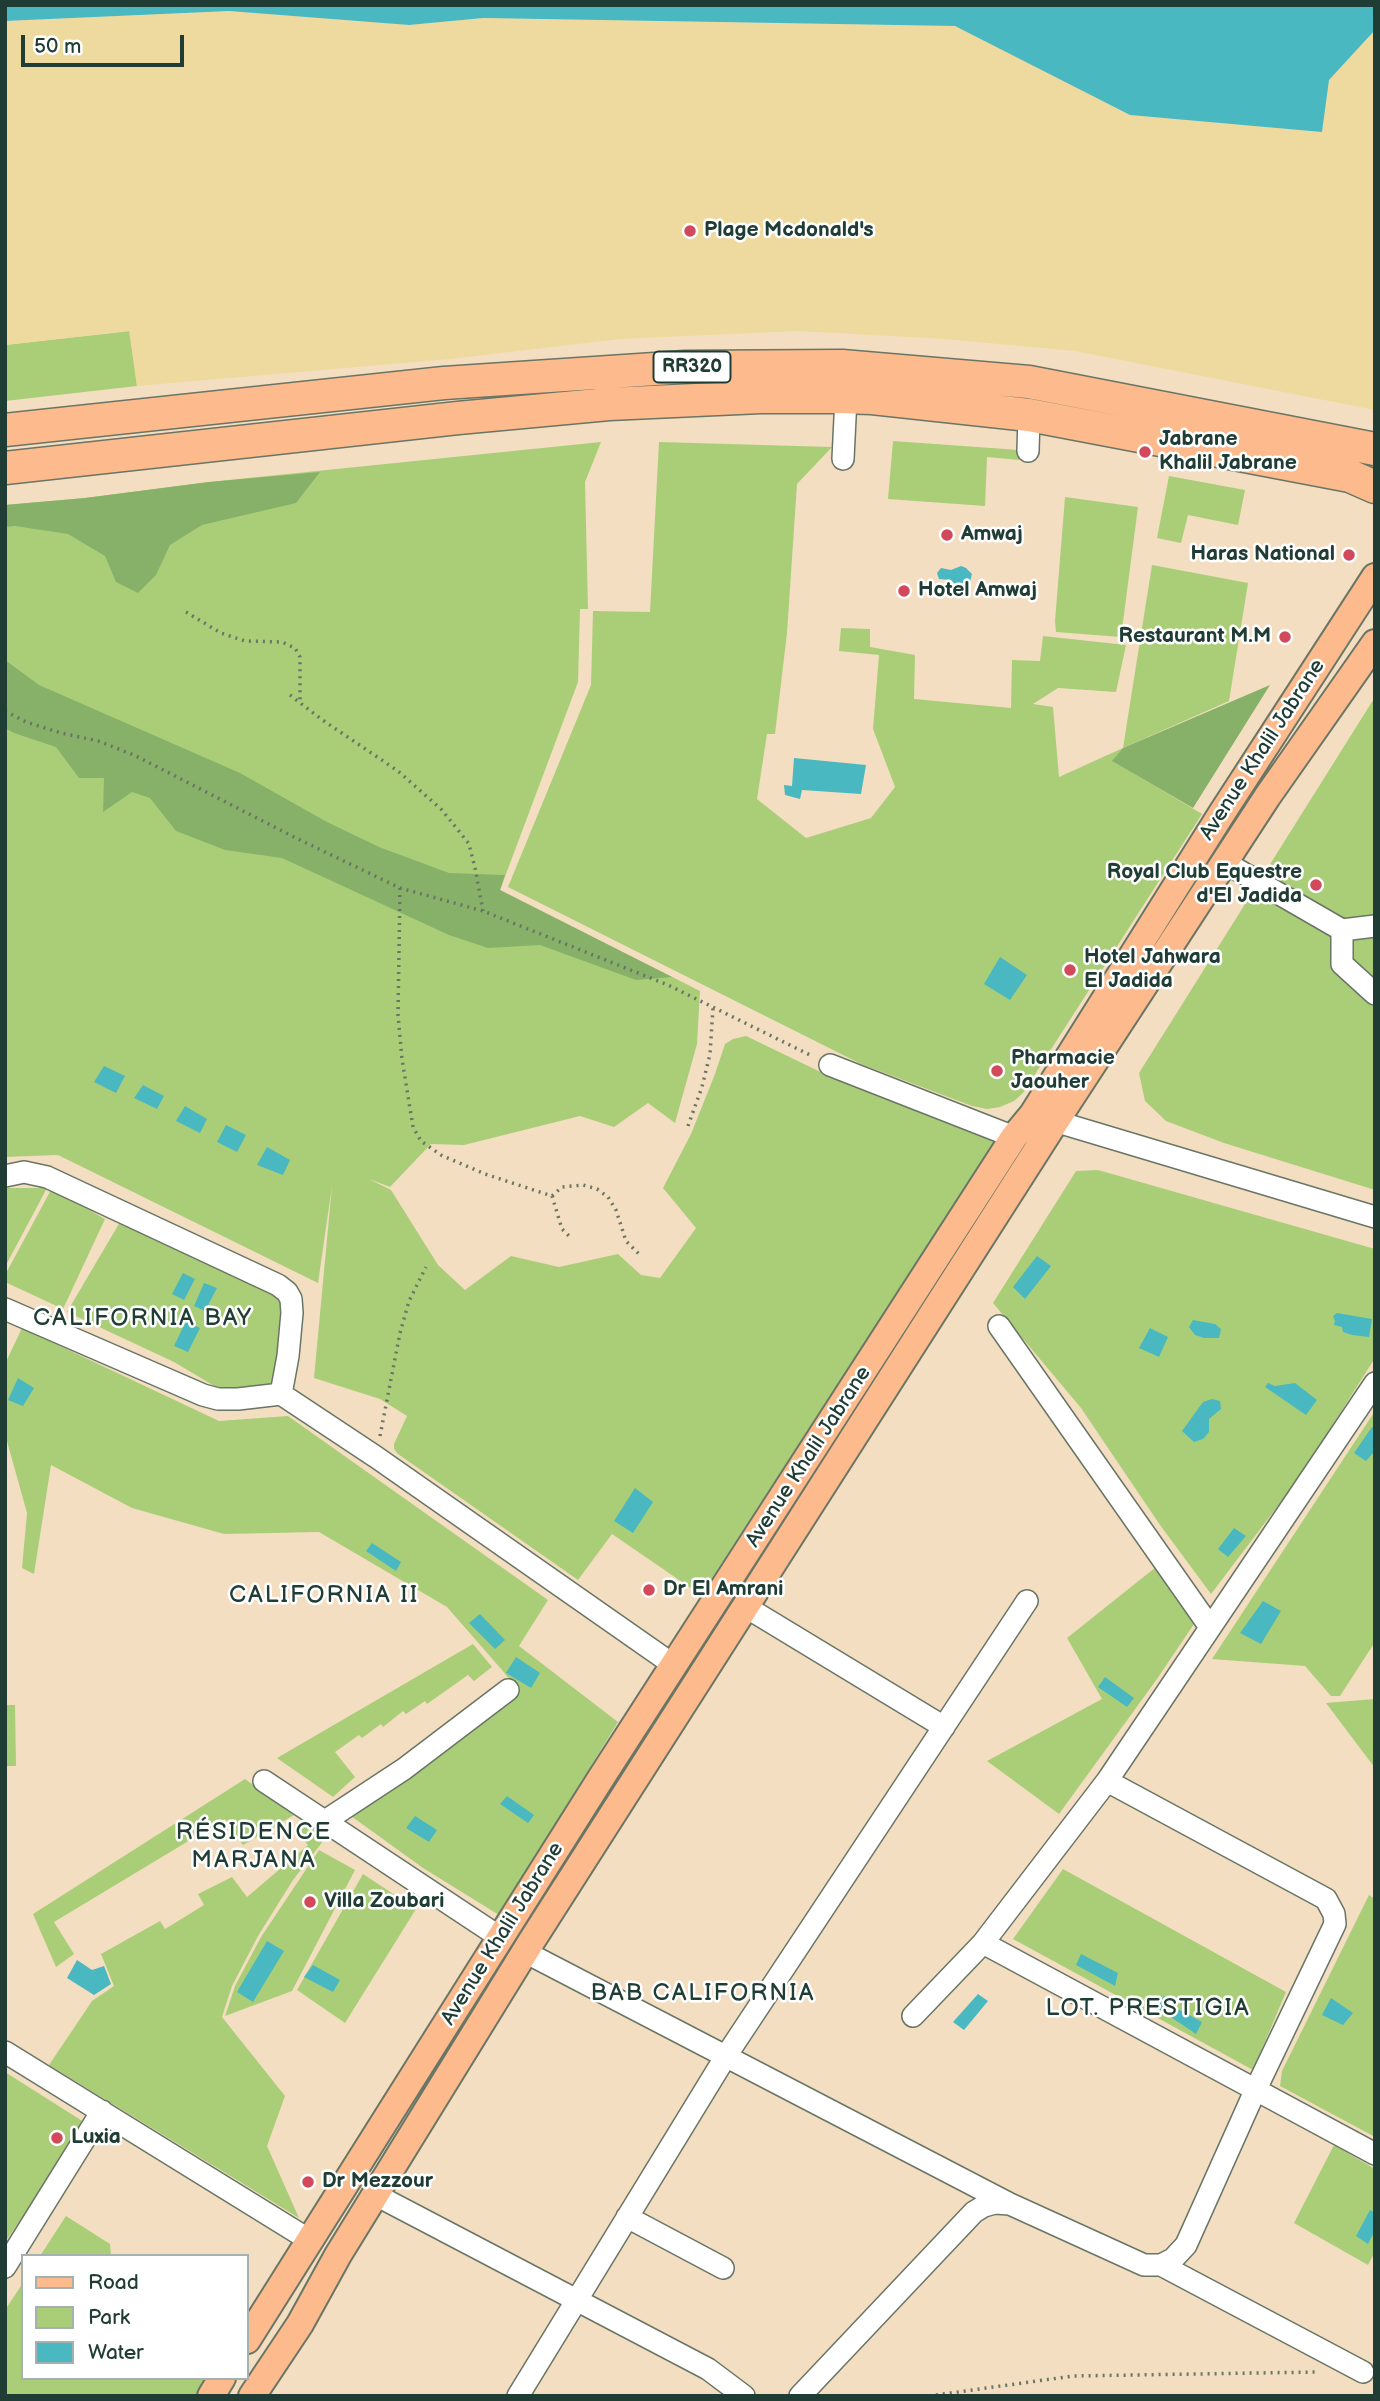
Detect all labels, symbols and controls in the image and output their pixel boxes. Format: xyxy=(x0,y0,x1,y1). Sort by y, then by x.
scale bar xyxy=(24,21,187,65)
text: 50 m xyxy=(34,34,81,59)
place label: Plage Mcdonald's xyxy=(704,218,873,244)
marker: Plage Mcdonald's xyxy=(682,223,698,239)
road number: RR320 xyxy=(654,352,730,382)
place label: Jabrane Khalil Jabrane xyxy=(1159,427,1297,477)
marker: Jabrane Khalil Jabrane xyxy=(1137,444,1153,460)
place label: Amwaj xyxy=(961,522,1023,548)
marker: Amwaj xyxy=(939,527,955,543)
place label: Haras National xyxy=(1190,542,1335,568)
marker: Haras National xyxy=(1341,547,1357,563)
place label: Hotel Amwaj xyxy=(918,578,1037,604)
marker: Hotel Amwaj xyxy=(896,583,912,599)
place label: Restaurant M.M xyxy=(1119,624,1271,650)
marker: Restaurant M.M xyxy=(1277,629,1293,645)
street label: Avenue Khalil Jabrane xyxy=(1195,655,1331,845)
place label: Royal Club Equestre d'El Jadida xyxy=(1107,860,1302,910)
marker: Royal Club Equestre d'El Jadida xyxy=(1308,877,1324,893)
place label: Hotel Jahwara El Jadida xyxy=(1084,945,1221,995)
marker: Hotel Jahwara El Jadida xyxy=(1062,962,1078,978)
place label: Pharmacie Jaouher xyxy=(1011,1046,1115,1096)
marker: Pharmacie Jaouher xyxy=(989,1063,1005,1079)
district label: CALIFORNIA BAY xyxy=(35,1305,251,1333)
street label: Avenue Khalil Jabrane xyxy=(741,1362,877,1552)
place label: Dr El Amrani xyxy=(663,1577,783,1603)
district label: CALIFORNIA II xyxy=(231,1582,417,1610)
marker: Dr El Amrani xyxy=(641,1582,657,1598)
district label: RÉSIDENCE MARJANA xyxy=(177,1819,331,1875)
street label: Avenue Khalil Jabrane xyxy=(436,1838,570,2030)
place label: Villa Zoubari xyxy=(324,1889,444,1915)
marker: Villa Zoubari xyxy=(302,1894,318,1910)
district label: BAB CALIFORNIA xyxy=(592,1980,814,2008)
district label: LOT. PRESTIGIA xyxy=(1047,1995,1249,2023)
place label: Luxia xyxy=(71,2125,121,2151)
marker: Luxia xyxy=(49,2130,65,2146)
place label: Dr Mezzour xyxy=(322,2169,433,2195)
marker: Dr Mezzour xyxy=(300,2174,316,2190)
legend xyxy=(21,2254,248,2380)
text: Road xyxy=(88,2270,139,2295)
text: Park xyxy=(88,2305,130,2330)
text: Water xyxy=(88,2340,144,2365)

